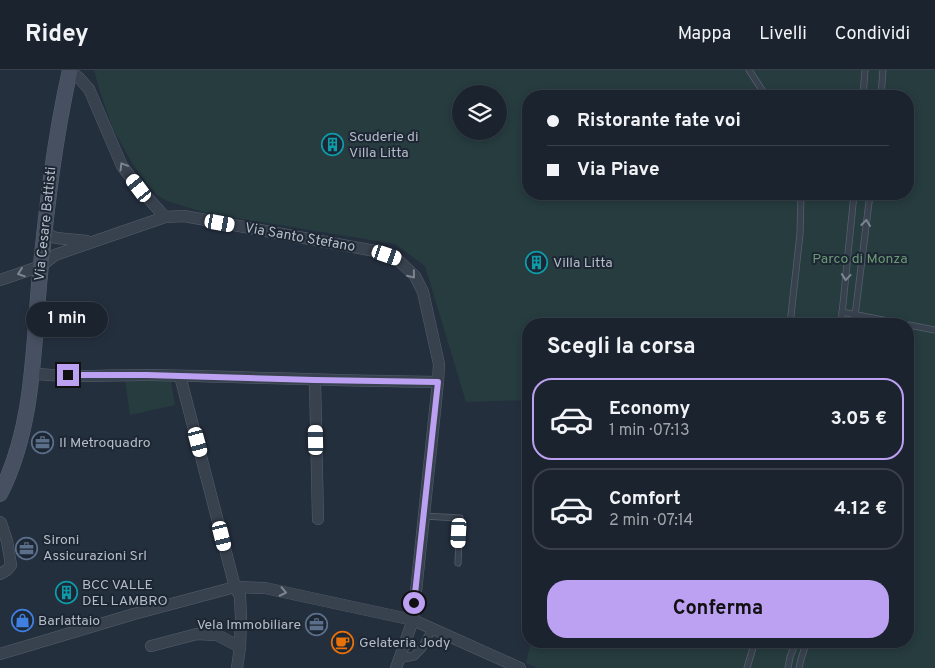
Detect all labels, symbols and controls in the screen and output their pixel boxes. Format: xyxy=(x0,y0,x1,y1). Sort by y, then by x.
text: Ridey xyxy=(25,20,89,50)
text: Mappa xyxy=(678,23,731,46)
text: Livelli xyxy=(759,23,807,46)
text: Condividi xyxy=(835,23,910,46)
map controls xyxy=(452,85,507,140)
button: layers xyxy=(452,85,507,140)
text: Ristorante fate voi xyxy=(577,109,741,133)
place label: Scuderie di Villa Litta xyxy=(349,129,419,162)
building icon: Scuderie di Villa Litta xyxy=(321,133,345,157)
text: Via Piave xyxy=(577,158,660,182)
one-way arrow xyxy=(120,162,130,171)
street label: Via Cesare Battisti xyxy=(32,166,60,282)
car xyxy=(123,172,154,204)
car xyxy=(203,213,236,233)
one-way arrow xyxy=(860,219,871,227)
street label: Via Santo Stefano xyxy=(243,220,357,256)
car xyxy=(370,243,403,267)
building icon: Villa Litta xyxy=(525,251,549,275)
park label: Parco di Monza xyxy=(812,251,908,268)
place label: Villa Litta xyxy=(553,255,613,272)
one-way arrow xyxy=(17,267,25,277)
one-way arrow xyxy=(407,269,416,278)
one-way arrow xyxy=(840,273,851,281)
callout: 1 min xyxy=(27,302,109,338)
text: 1 min xyxy=(48,309,86,329)
text: Scegli la corsa xyxy=(547,334,696,361)
route end xyxy=(57,364,79,386)
icon: car xyxy=(549,397,594,442)
text: Economy xyxy=(609,397,690,421)
text: 3.05 € xyxy=(831,407,887,431)
text: 1 min · 07:13 xyxy=(609,421,690,441)
car xyxy=(308,425,323,455)
car xyxy=(186,426,209,458)
office icon: Il Metroquadro xyxy=(31,431,55,455)
place label: Il Metroquadro xyxy=(59,435,151,452)
icon: car xyxy=(549,487,594,532)
text: Comfort xyxy=(609,487,681,511)
text: 4.12 € xyxy=(834,497,887,521)
text: 2 min · 07:14 xyxy=(609,511,693,531)
car xyxy=(450,518,467,548)
car xyxy=(211,520,232,552)
place label: Sironi Assicurazioni Srl xyxy=(43,532,147,565)
office icon: Sironi Assicurazioni Srl xyxy=(15,536,39,560)
place label: BCC VALLE DEL LAMBRO xyxy=(82,577,168,610)
button: Conferma xyxy=(547,580,889,638)
building icon: BCC VALLE DEL LAMBRO xyxy=(54,581,78,605)
one-way arrow xyxy=(279,586,288,597)
route start xyxy=(403,592,425,614)
shop icon: Barlattaio xyxy=(10,609,34,633)
place label: Barlattaio xyxy=(38,613,100,630)
office icon: Vela Immobiliare xyxy=(305,613,329,637)
place label: Vela Immobiliare xyxy=(197,617,301,634)
cafe icon: Gelateria Jody xyxy=(331,631,355,655)
place label: Gelateria Jody xyxy=(359,635,450,652)

